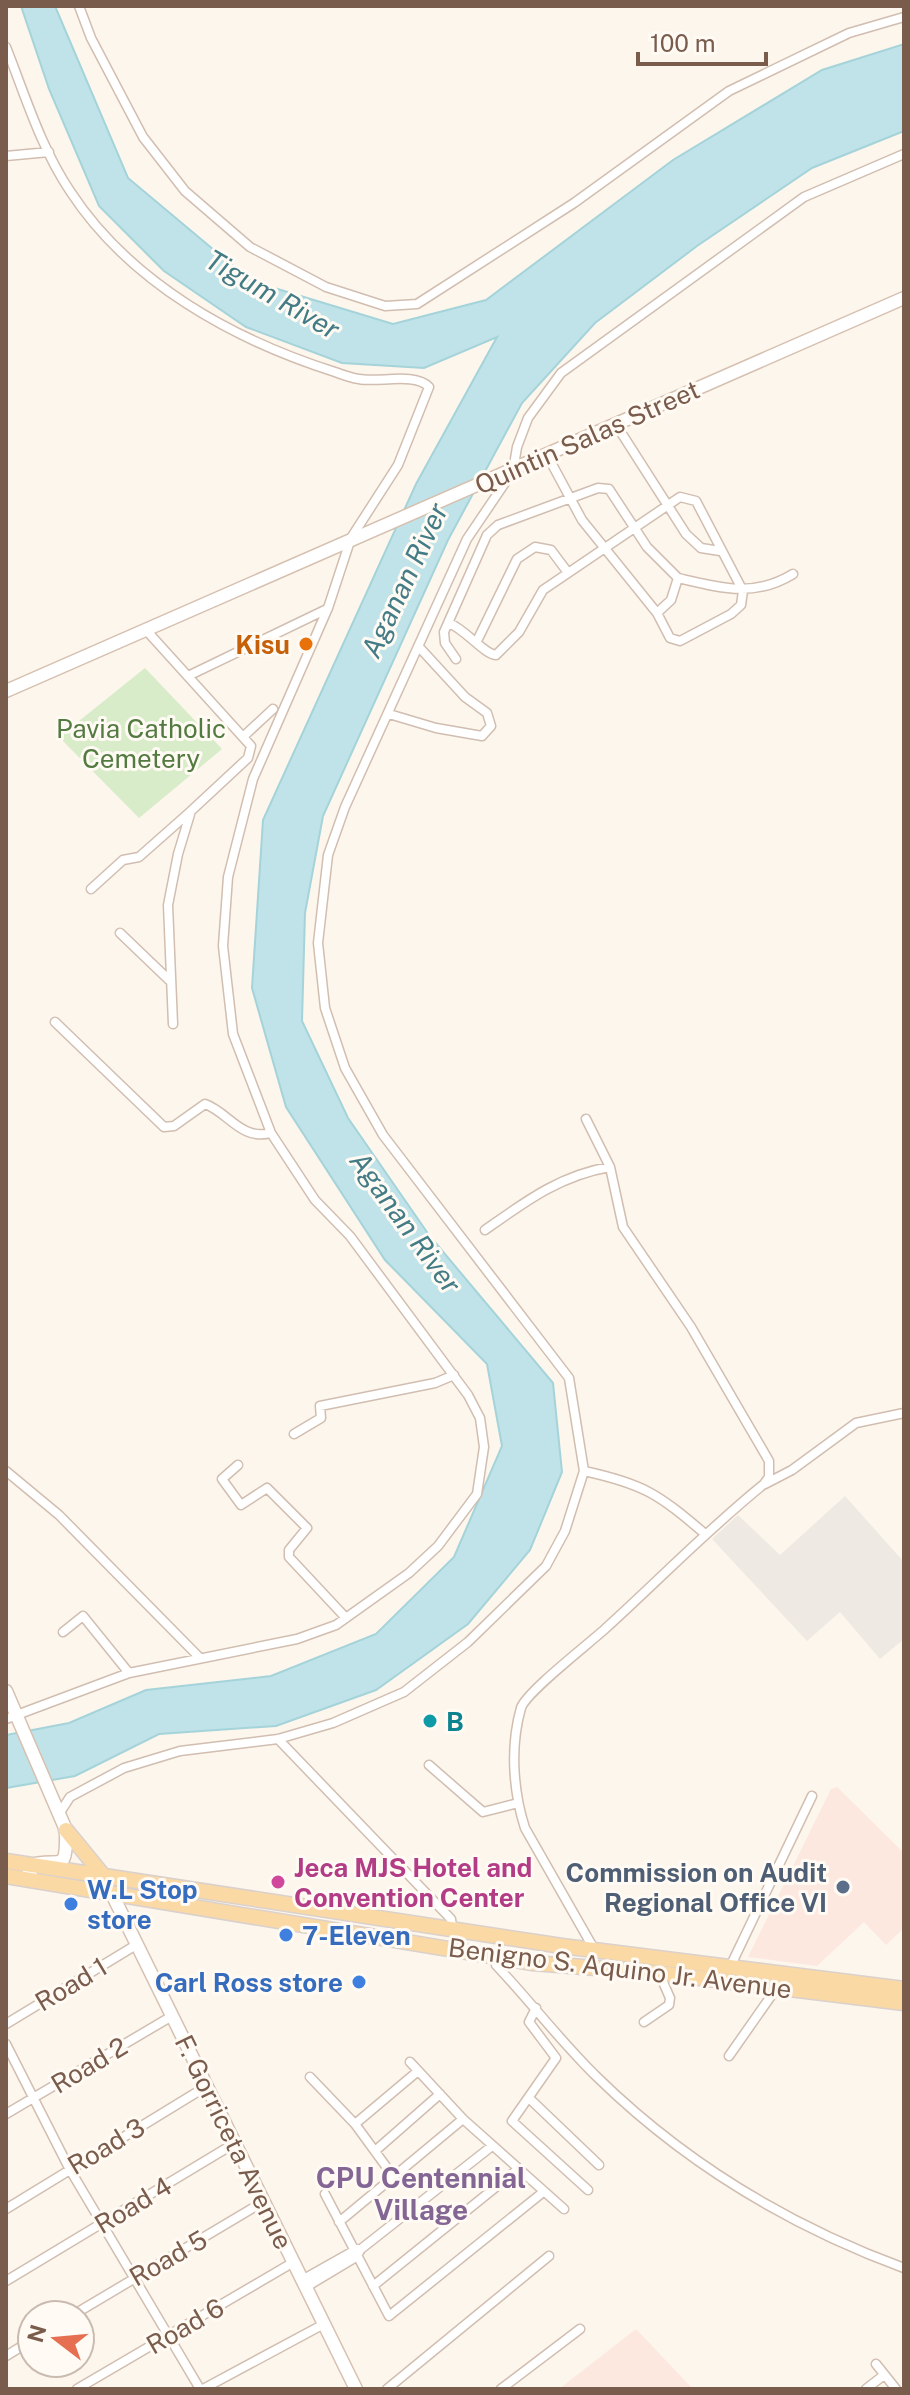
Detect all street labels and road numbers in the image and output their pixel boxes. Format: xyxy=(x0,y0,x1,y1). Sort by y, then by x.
street label: Quintin Salas Street xyxy=(470,373,704,501)
street label: Benigno S. Aquino Jr. Avenue xyxy=(447,1932,793,2004)
street label: Road 1 xyxy=(29,1951,113,2017)
street label: Road 2 xyxy=(45,2030,133,2100)
street label: F. Gorriceta Avenue xyxy=(169,2030,299,2254)
street label: Road 3 xyxy=(62,2111,150,2181)
street label: Road 4 xyxy=(89,2170,177,2240)
street label: Road 5 xyxy=(124,2223,212,2293)
street label: Road 6 xyxy=(141,2292,229,2360)

